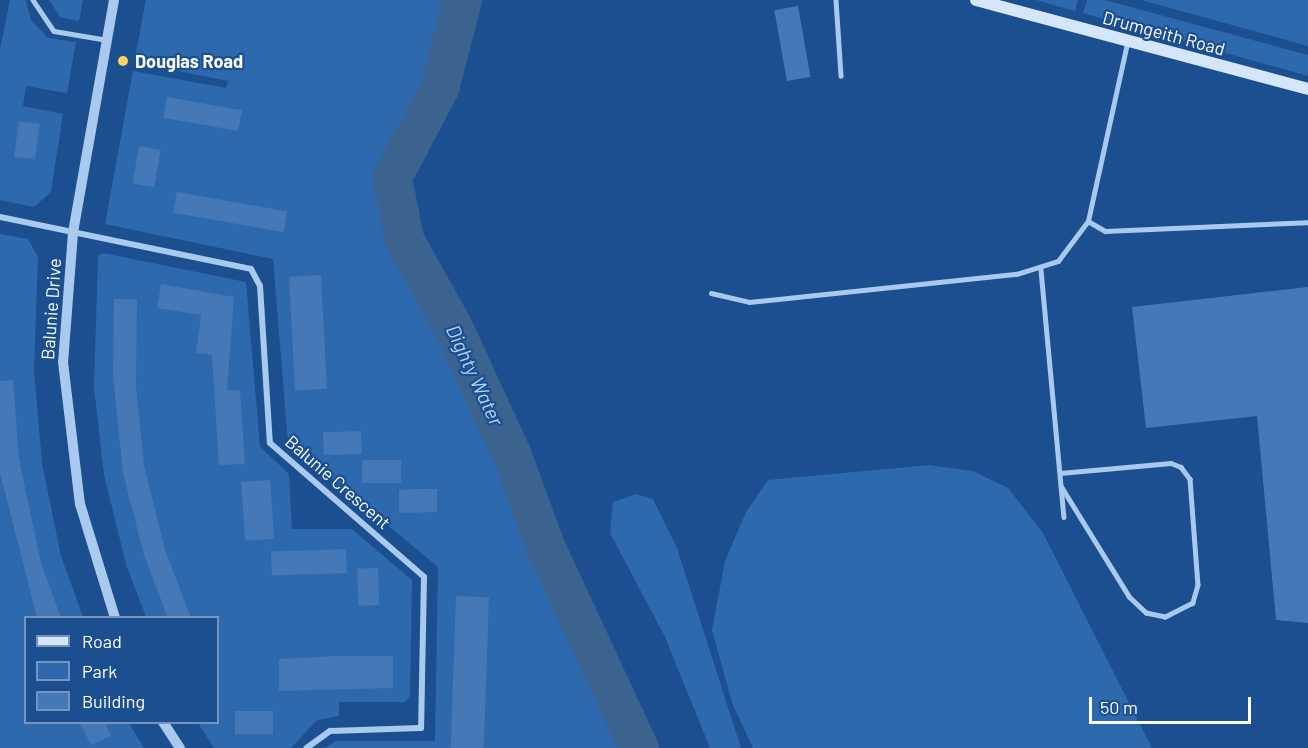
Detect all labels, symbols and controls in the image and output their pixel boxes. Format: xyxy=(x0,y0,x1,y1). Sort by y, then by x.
street label: Drumgeith Road xyxy=(1101,6,1227,60)
place label: Douglas Road xyxy=(135,50,243,72)
marker: Douglas Road xyxy=(116,54,130,68)
street label: Balunie Drive xyxy=(37,257,65,361)
water label: Dighty Water xyxy=(441,321,509,429)
street label: Balunie Crescent xyxy=(281,430,395,534)
legend xyxy=(24,616,219,724)
text: Road xyxy=(82,630,122,652)
text: Park xyxy=(82,660,117,682)
scale bar xyxy=(1092,685,1254,723)
text: Building xyxy=(82,690,145,712)
text: 50 m xyxy=(1100,696,1138,718)

